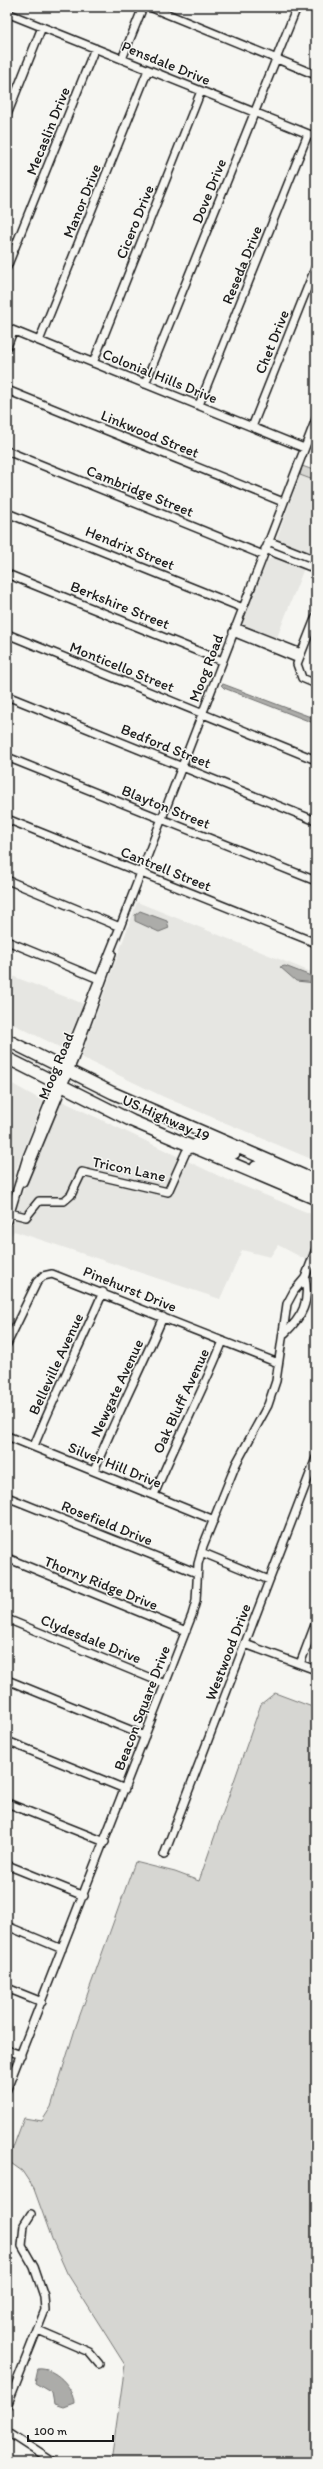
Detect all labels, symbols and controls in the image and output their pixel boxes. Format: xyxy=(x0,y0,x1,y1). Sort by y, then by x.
street label: Pensdale Drive xyxy=(119,37,213,89)
street label: Mecaslin Drive xyxy=(22,84,74,178)
street label: Dove Drive xyxy=(188,156,230,226)
street label: Manor Drive xyxy=(59,161,105,241)
street label: Cicero Drive xyxy=(112,182,158,262)
street label: Reseda Drive xyxy=(218,223,266,307)
street label: Chet Drive xyxy=(251,307,293,377)
street label: Colonial Hills Drive xyxy=(100,345,220,407)
street label: Linkwood Street xyxy=(98,406,202,462)
street label: Cambridge Street xyxy=(84,461,197,521)
street label: Hendrix Street xyxy=(83,522,178,574)
street label: Berkshire Street xyxy=(68,577,173,633)
street label: Moog Road xyxy=(185,632,227,704)
street label: Monticello Street xyxy=(67,638,177,696)
street label: Bedford Street xyxy=(118,720,214,772)
street label: Blayton Street xyxy=(119,781,213,833)
street label: Cantrell Street xyxy=(118,843,214,896)
street label: Moog Road xyxy=(34,1030,78,1102)
street label: US Highway 19 xyxy=(119,1091,213,1145)
street label: Tricon Lane xyxy=(91,1152,167,1186)
street label: Pinehurst Drive xyxy=(81,1262,179,1316)
street label: Belleville Avenue xyxy=(25,1310,87,1418)
street label: Newgate Avenue xyxy=(87,1336,147,1440)
street label: Oak Bluff Avenue xyxy=(149,1346,213,1456)
street label: Silver Hill Drive xyxy=(66,1438,164,1492)
street label: Rosefield Drive xyxy=(59,1497,155,1549)
street label: Thorny Ridge Drive xyxy=(41,1552,161,1614)
street label: Westwood Drive xyxy=(201,1601,255,1703)
street label: Clydesdale Drive xyxy=(38,1611,144,1667)
street label: Beacon Square Drive xyxy=(110,1643,174,1773)
scale bar xyxy=(28,2417,113,2443)
text: 100 m xyxy=(34,2424,67,2438)

